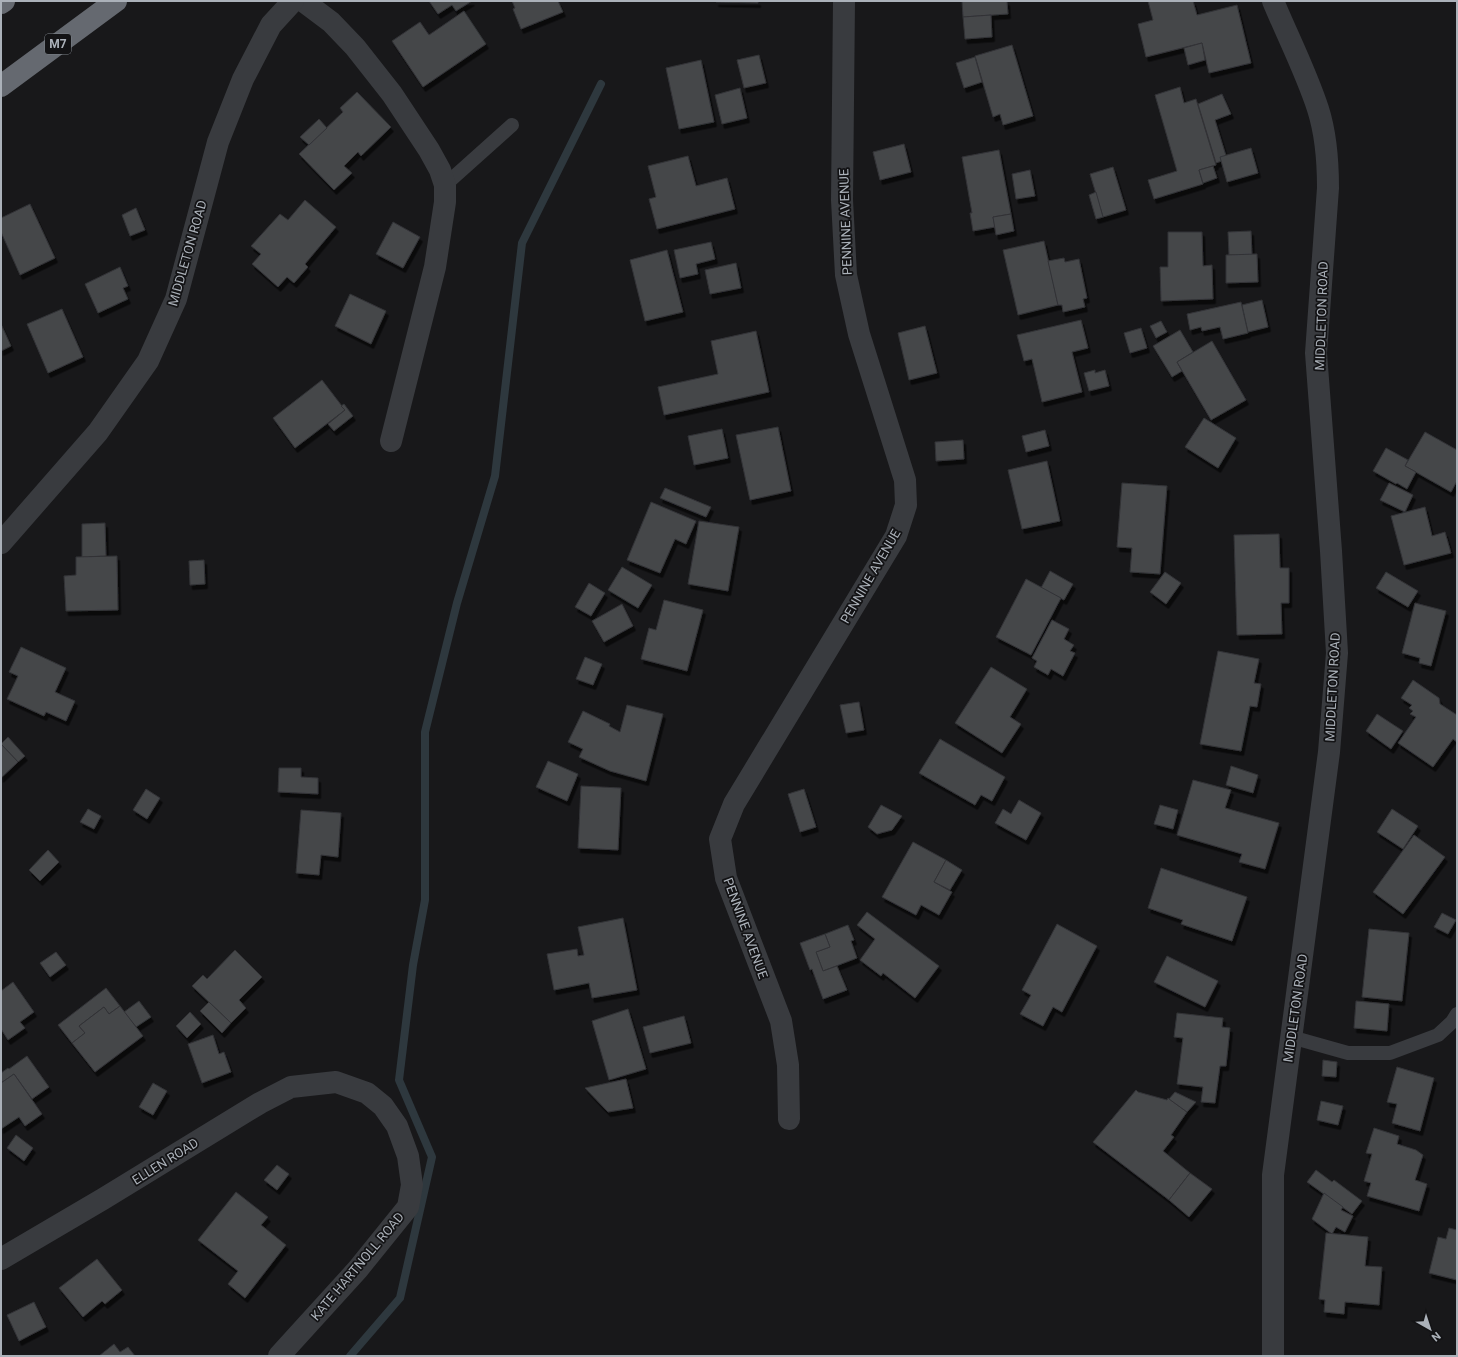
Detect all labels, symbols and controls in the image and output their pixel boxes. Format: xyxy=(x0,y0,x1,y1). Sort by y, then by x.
road number: M7 xyxy=(45,34,71,54)
street label: PENNINE AVENUE xyxy=(836,169,855,275)
street label: MIDDLETON ROAD xyxy=(165,199,210,308)
street label: MIDDLETON ROAD xyxy=(1312,261,1331,371)
street label: PENNINE AVENUE xyxy=(837,526,903,626)
street label: MIDDLETON ROAD xyxy=(1322,632,1343,742)
street label: PENNINE AVENUE xyxy=(720,876,771,981)
street label: MIDDLETON ROAD xyxy=(1280,953,1311,1063)
street label: ELLEN ROAD xyxy=(129,1135,201,1188)
street label: KATE HARTNOLL ROAD xyxy=(308,1209,407,1323)
north arrow xyxy=(1410,1309,1450,1349)
text: N xyxy=(1429,1329,1443,1344)

